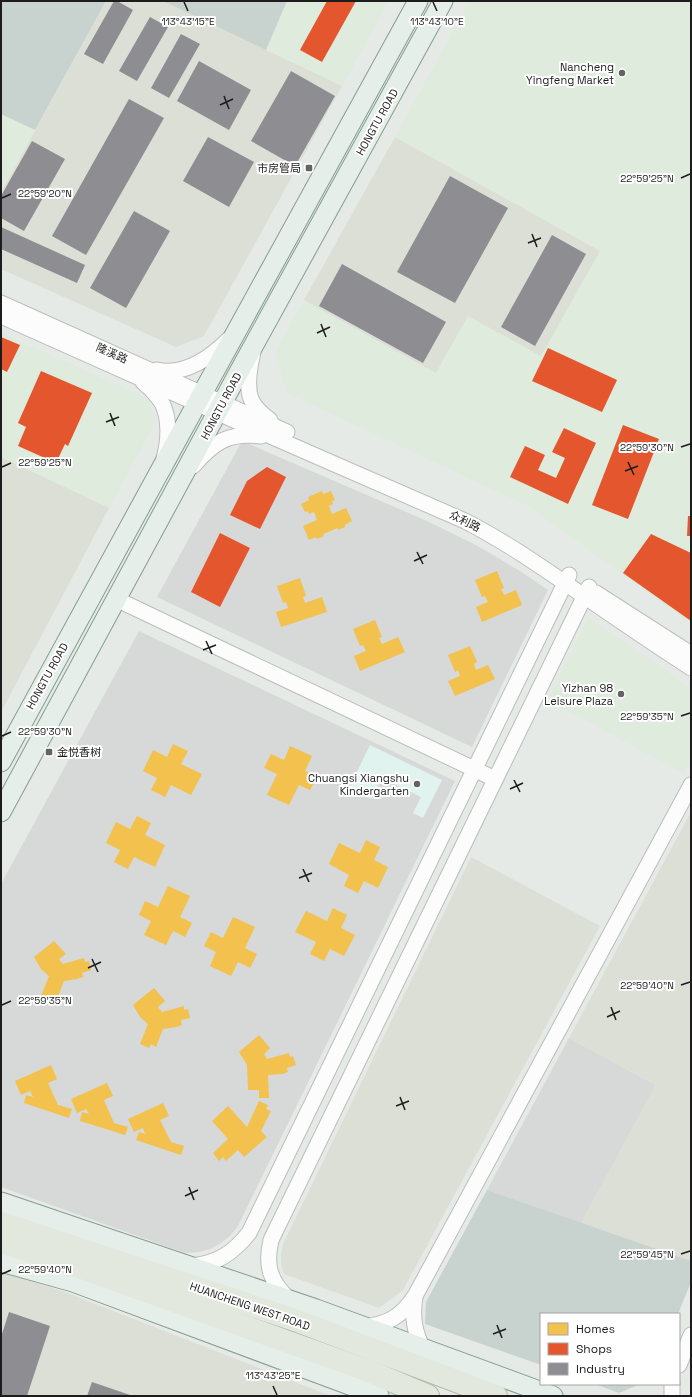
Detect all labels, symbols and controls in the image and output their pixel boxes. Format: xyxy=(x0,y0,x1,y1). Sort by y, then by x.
text: 113°43'15"E xyxy=(161,15,215,28)
text: 113°43'10"E xyxy=(410,15,464,28)
place label: Nancheng Yingfeng Market xyxy=(526,60,614,87)
marker: Nancheng Yingfeng Market xyxy=(617,68,627,78)
street label: HONGTU ROAD xyxy=(353,86,401,158)
place label: 市房管局 xyxy=(257,161,301,175)
marker: 市房管局 xyxy=(304,163,314,173)
text: 22°59'25"N xyxy=(620,172,674,185)
text: 22°59'20"N xyxy=(18,187,72,200)
street label: 隆溪路 xyxy=(94,340,130,366)
street label: HONGTU ROAD xyxy=(197,370,245,442)
text: 22°59'30"N xyxy=(620,441,674,454)
text: 22°59'25"N xyxy=(18,456,72,469)
street label: 众利路 xyxy=(447,507,483,535)
street label: HONGTU ROAD xyxy=(23,640,71,712)
place label: Yizhan 98 Leisure Plaza xyxy=(544,681,614,708)
marker: Yizhan 98 Leisure Plaza xyxy=(616,689,626,699)
text: 22°59'35"N xyxy=(620,710,674,723)
text: 22°59'30"N xyxy=(18,725,72,738)
place label: 金悦香树 xyxy=(57,745,101,759)
marker: 金悦香树 xyxy=(44,747,54,757)
place label: Chuangsi Xiangshu Kindergarten xyxy=(308,771,409,798)
marker: Chuangsi Xiangshu Kindergarten xyxy=(412,779,422,789)
text: 22°59'40"N xyxy=(620,979,674,992)
text: 22°59'35"N xyxy=(18,994,72,1007)
text: 22°59'45"N xyxy=(620,1248,674,1261)
text: 22°59'40"N xyxy=(18,1263,72,1276)
street label: HUANCHENG WEST ROAD xyxy=(188,1279,312,1333)
legend xyxy=(540,1313,680,1385)
text: Homes xyxy=(576,1321,615,1337)
text: Shops xyxy=(576,1341,612,1357)
text: Industry xyxy=(576,1361,625,1377)
text: 113°43'25"E xyxy=(246,1369,301,1382)

